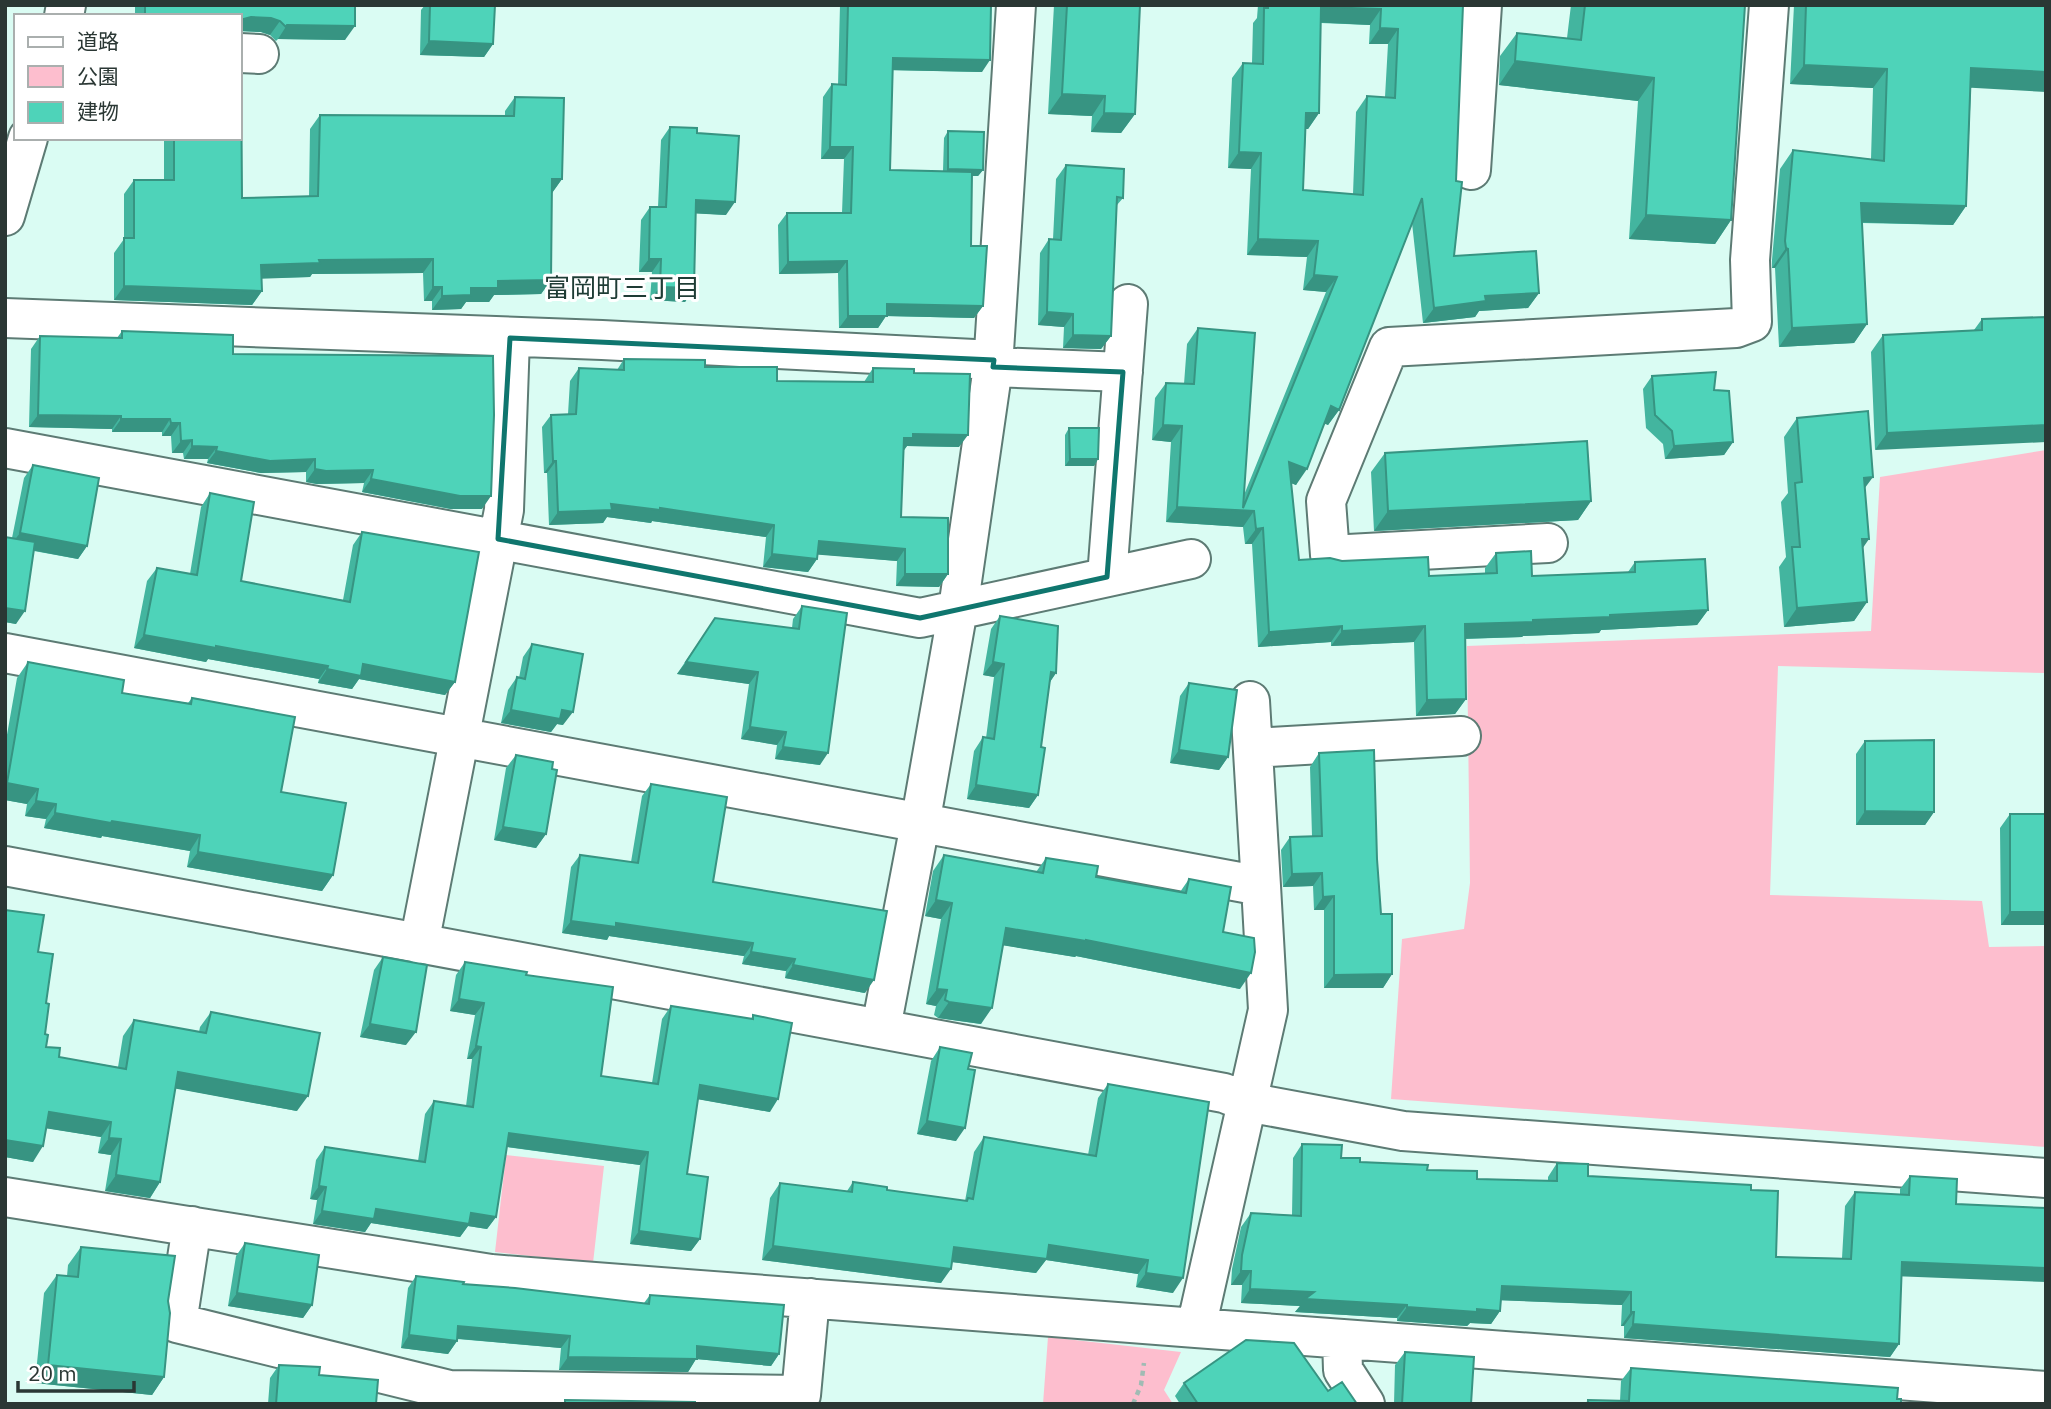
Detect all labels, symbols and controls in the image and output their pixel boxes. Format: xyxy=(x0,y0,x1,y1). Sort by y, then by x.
legend xyxy=(14,14,242,140)
text: 道路 xyxy=(77,27,119,55)
text: 公園 xyxy=(77,62,119,90)
text: 建物 xyxy=(77,97,119,125)
district label: 富岡町三丁目 xyxy=(544,270,700,304)
scale bar xyxy=(18,1350,133,1394)
text: 20 m xyxy=(28,1359,77,1387)

